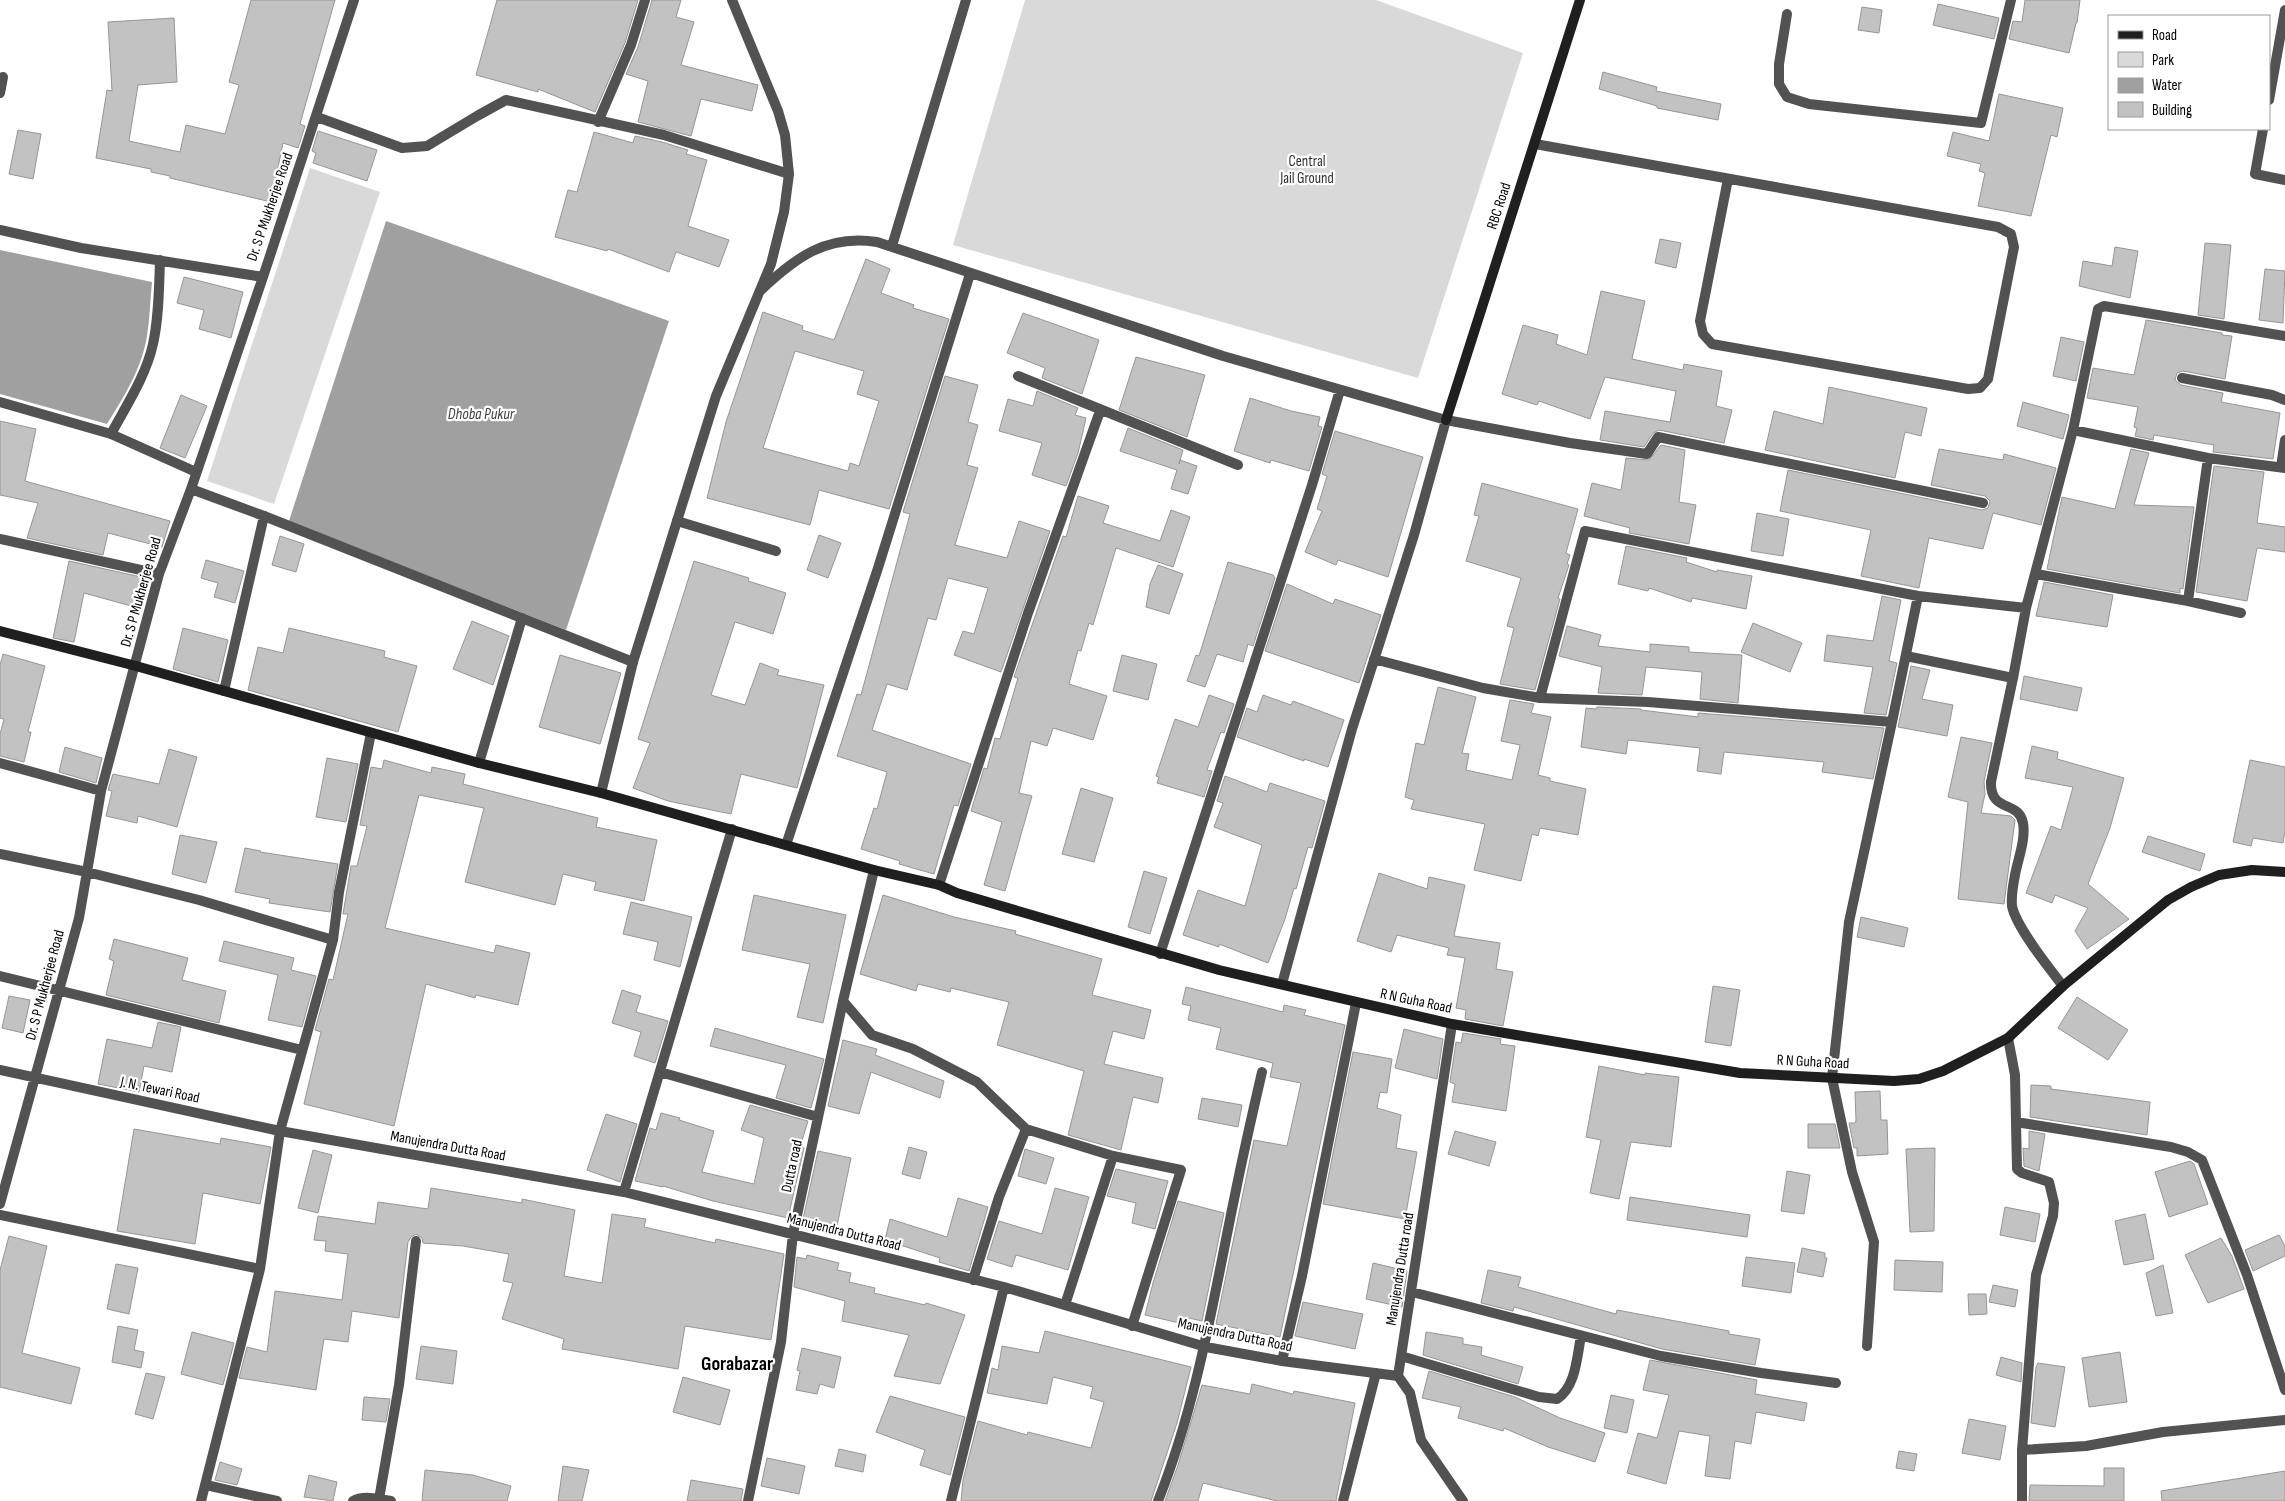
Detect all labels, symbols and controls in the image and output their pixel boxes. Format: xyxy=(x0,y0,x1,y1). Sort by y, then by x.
legend xyxy=(2108,15,2270,130)
text: Road xyxy=(2152,26,2177,45)
text: Park xyxy=(2152,51,2174,70)
text: Water xyxy=(2152,76,2183,95)
text: Building xyxy=(2152,101,2192,120)
street label: Dr. S P Mukherjee Road xyxy=(243,150,297,264)
park label: Central Jail Ground xyxy=(1279,152,1334,188)
street label: RBC Road xyxy=(1483,180,1515,232)
water label: Dhoba Pukur xyxy=(448,405,515,424)
street label: Dr. S P Mukherjee Road xyxy=(116,535,166,649)
street label: Dr. S P Mukherjee Road xyxy=(21,928,69,1042)
street label: R N Guha Road xyxy=(1378,984,1454,1018)
street label: R N Guha Road xyxy=(1776,1051,1850,1073)
street label: J. N. Tewari Road xyxy=(118,1072,201,1108)
street label: Manujendra Dutta Road xyxy=(389,1126,507,1166)
street label: Dutta road xyxy=(777,1138,807,1194)
street label: Manujendra Dutta Road xyxy=(785,1209,903,1255)
street label: Manujendra Dutta road xyxy=(1382,1211,1418,1327)
street label: Manujendra Dutta Road xyxy=(1176,1314,1294,1356)
district label: Gorabazar xyxy=(701,1352,773,1376)

